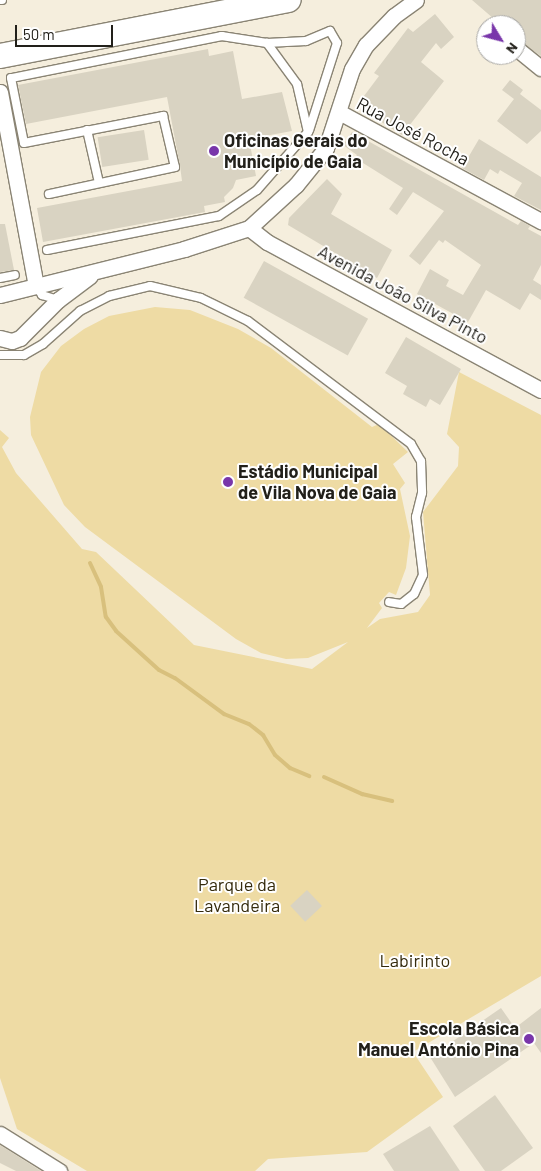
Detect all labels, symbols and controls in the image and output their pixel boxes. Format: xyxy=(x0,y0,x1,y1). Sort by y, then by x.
scale bar xyxy=(18,15,115,47)
north arrow xyxy=(476,15,526,65)
text: 50 m xyxy=(23,25,55,43)
text: N xyxy=(503,40,522,58)
street label: Rua José Rocha xyxy=(353,92,473,170)
place label: Oficinas Gerais do Município de Gaia xyxy=(224,130,368,172)
marker: Oficinas Gerais do Município de Gaia xyxy=(208,145,220,157)
street label: Avenida João Silva Pinto xyxy=(314,240,492,348)
place label: Estádio Municipal de Vila Nova de Gaia xyxy=(238,461,397,504)
marker: Estádio Municipal de Vila Nova de Gaia xyxy=(222,476,234,488)
park label: Parque da Lavandeira xyxy=(194,874,280,916)
park label: Labirinto xyxy=(380,949,450,971)
place label: Escola Básica Manuel António Pina xyxy=(358,1018,519,1060)
marker: Escola Básica Manuel António Pina xyxy=(523,1033,535,1045)

